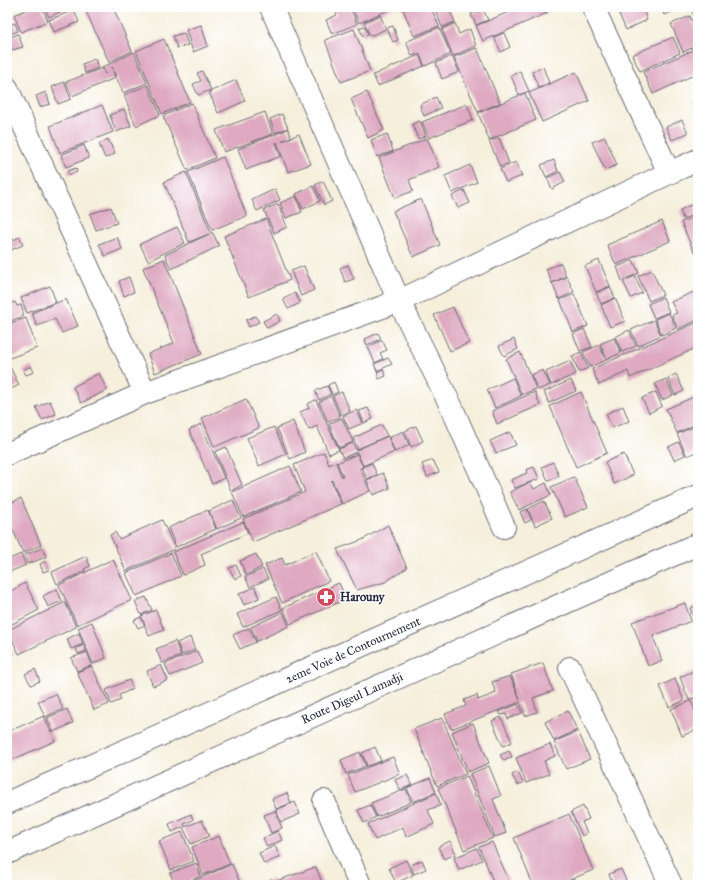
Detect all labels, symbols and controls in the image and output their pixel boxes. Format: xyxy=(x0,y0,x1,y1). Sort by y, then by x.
pharmacy icon: Harouny xyxy=(315,586,337,608)
place label: Harouny xyxy=(340,590,386,605)
street label: 2eme Voie de Contournement xyxy=(284,614,423,686)
street label: Route Digeul Lamadji xyxy=(299,669,406,728)

